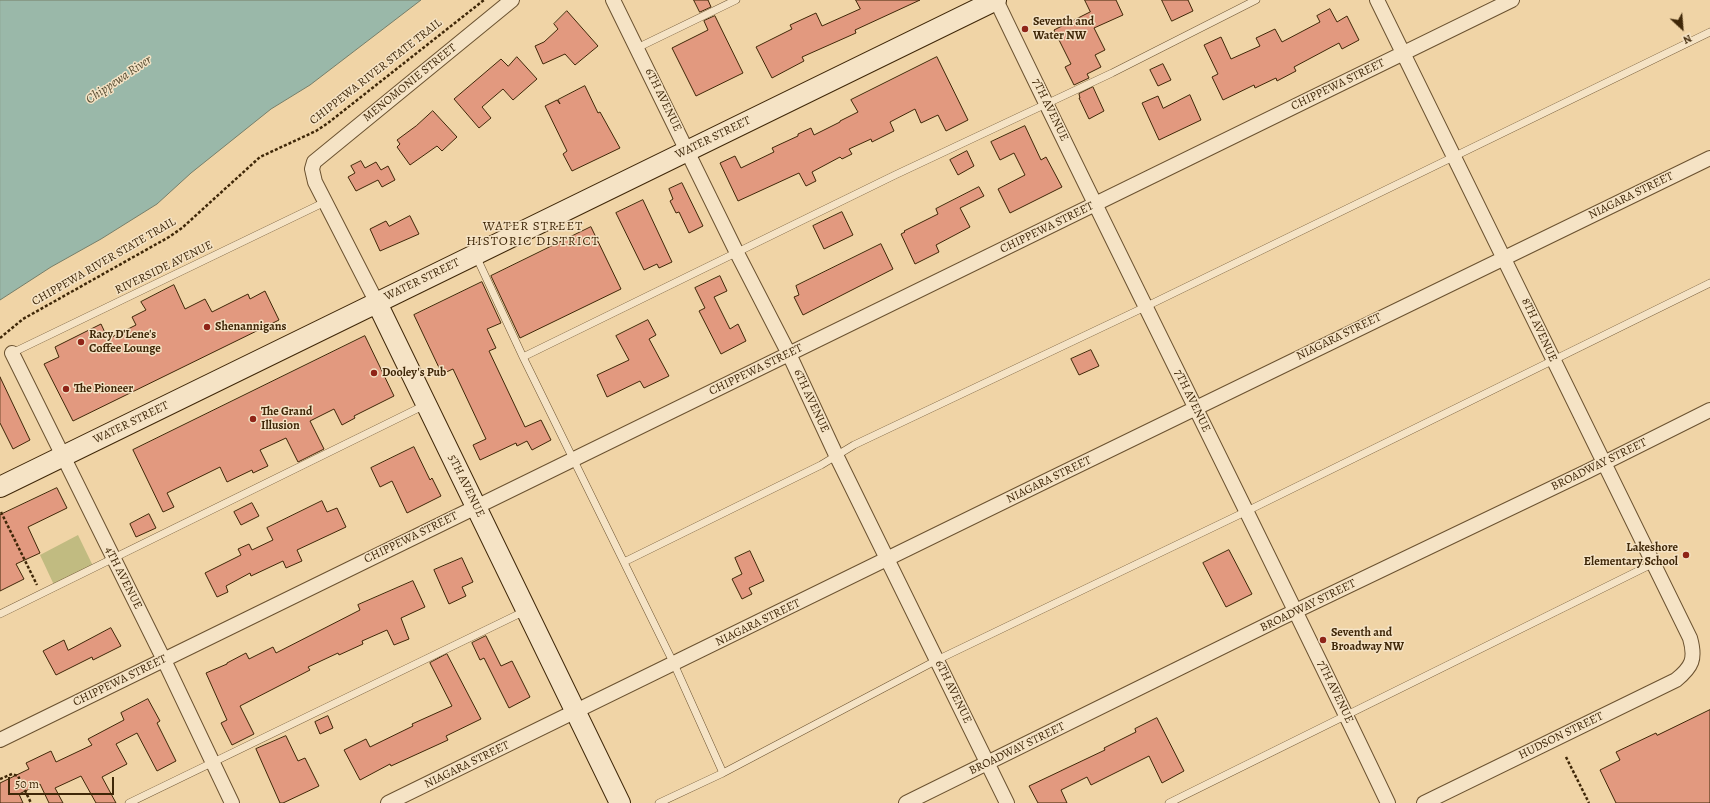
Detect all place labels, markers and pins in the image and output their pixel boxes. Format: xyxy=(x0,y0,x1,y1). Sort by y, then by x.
place label: Seventh and Water NW xyxy=(1033,15,1094,43)
marker: Seventh and Water NW xyxy=(1020,24,1030,34)
place label: Shenannigans xyxy=(215,320,286,334)
marker: Shenannigans xyxy=(202,322,212,332)
place label: Racy D'Lene's Coffee Lounge xyxy=(89,328,161,356)
marker: Racy D'Lene's Coffee Lounge xyxy=(76,337,86,347)
place label: Dooley's Pub xyxy=(382,366,446,380)
marker: Dooley's Pub xyxy=(369,368,379,378)
place label: The Pioneer xyxy=(74,382,133,396)
marker: The Pioneer xyxy=(61,384,71,394)
place label: The Grand Illusion xyxy=(261,405,312,433)
marker: The Grand Illusion xyxy=(248,414,258,424)
place label: Lakeshore Elementary School xyxy=(1584,541,1678,569)
marker: Lakeshore Elementary School xyxy=(1681,550,1691,560)
place label: Seventh and Broadway NW xyxy=(1331,626,1404,654)
marker: Seventh and Broadway NW xyxy=(1318,635,1328,645)

